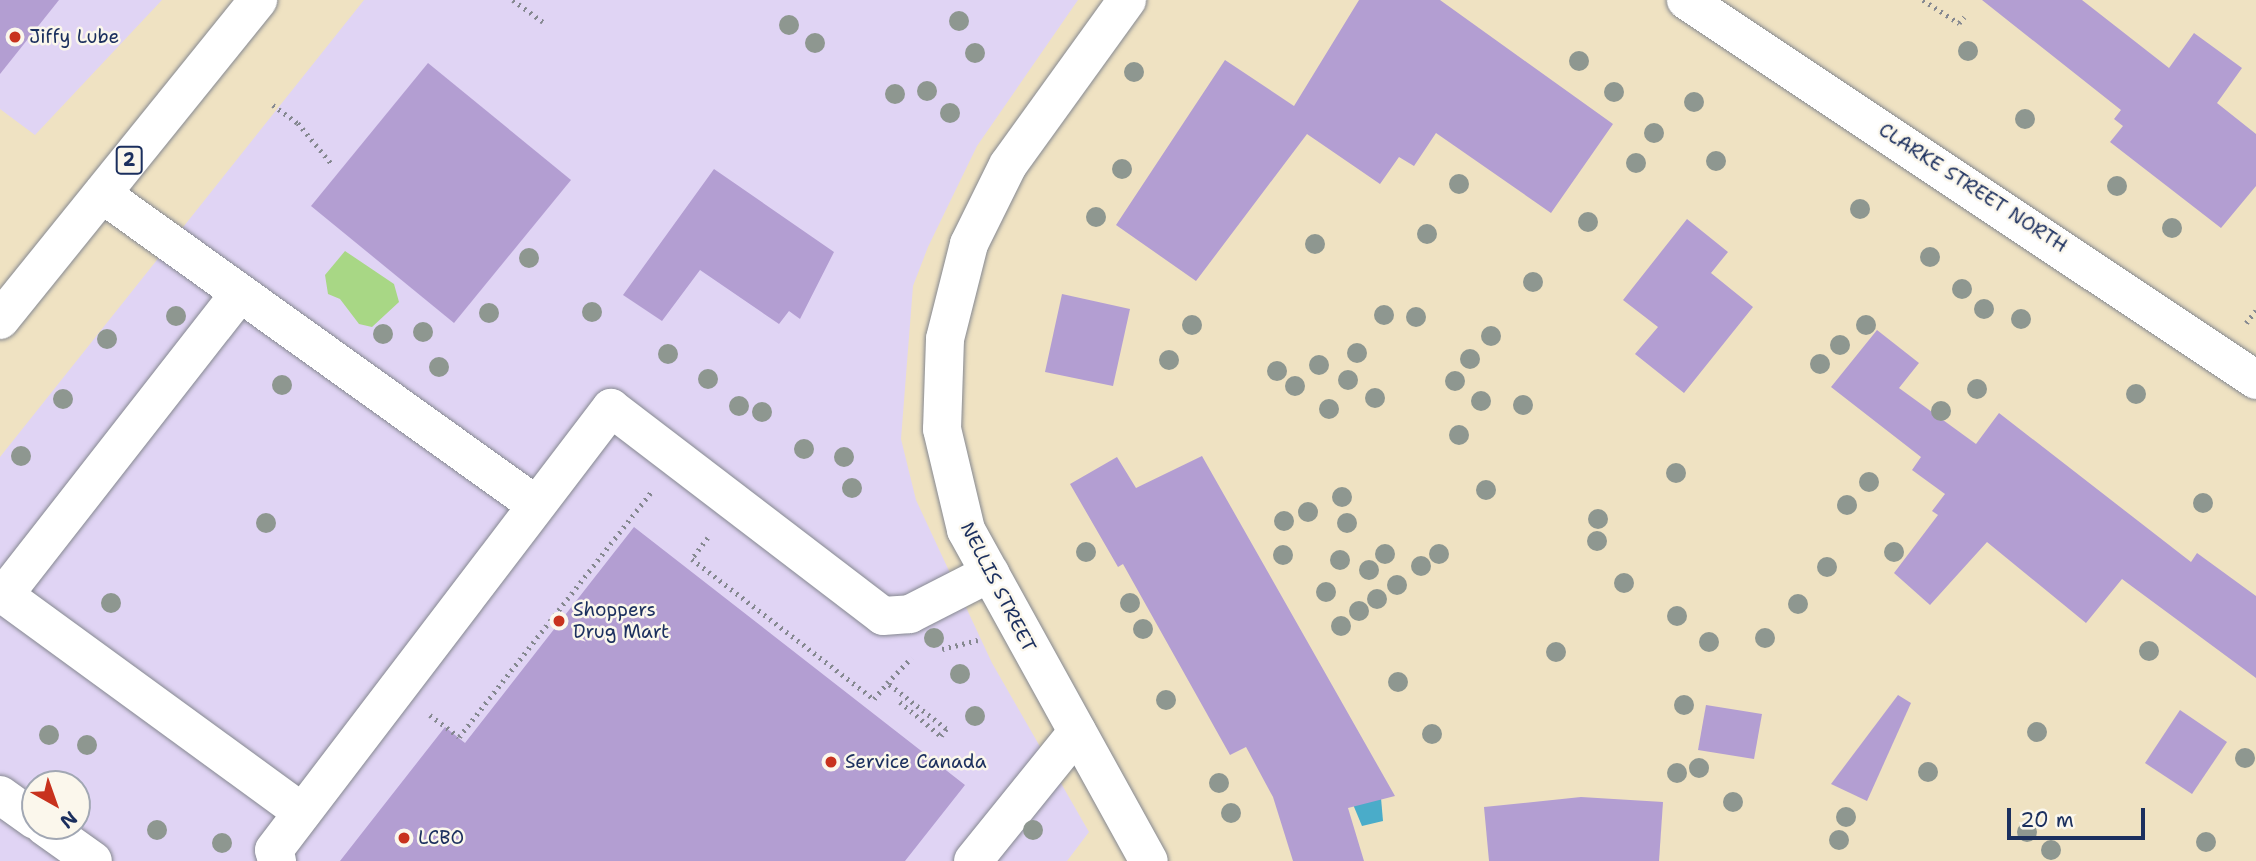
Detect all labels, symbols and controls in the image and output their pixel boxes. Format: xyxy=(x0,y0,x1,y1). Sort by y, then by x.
place label: Jiffy Lube xyxy=(29,26,119,48)
marker: Jiffy Lube xyxy=(7,29,23,45)
street label: CLARKE STREET NORTH xyxy=(1874,118,2072,258)
road number: 2 xyxy=(115,146,143,174)
street label: NELLIS STREET xyxy=(955,518,1041,656)
place label: Shoppers Drug Mart xyxy=(573,599,669,643)
marker: Shoppers Drug Mart xyxy=(551,613,567,629)
place label: Service Canada xyxy=(845,751,987,773)
marker: Service Canada xyxy=(823,754,839,770)
north arrow xyxy=(21,770,91,840)
scale bar xyxy=(2011,794,2149,838)
text: N xyxy=(55,806,82,834)
text: 20 m xyxy=(2020,806,2074,834)
place label: LCBO xyxy=(418,827,464,849)
marker: LCBO xyxy=(396,830,412,846)

